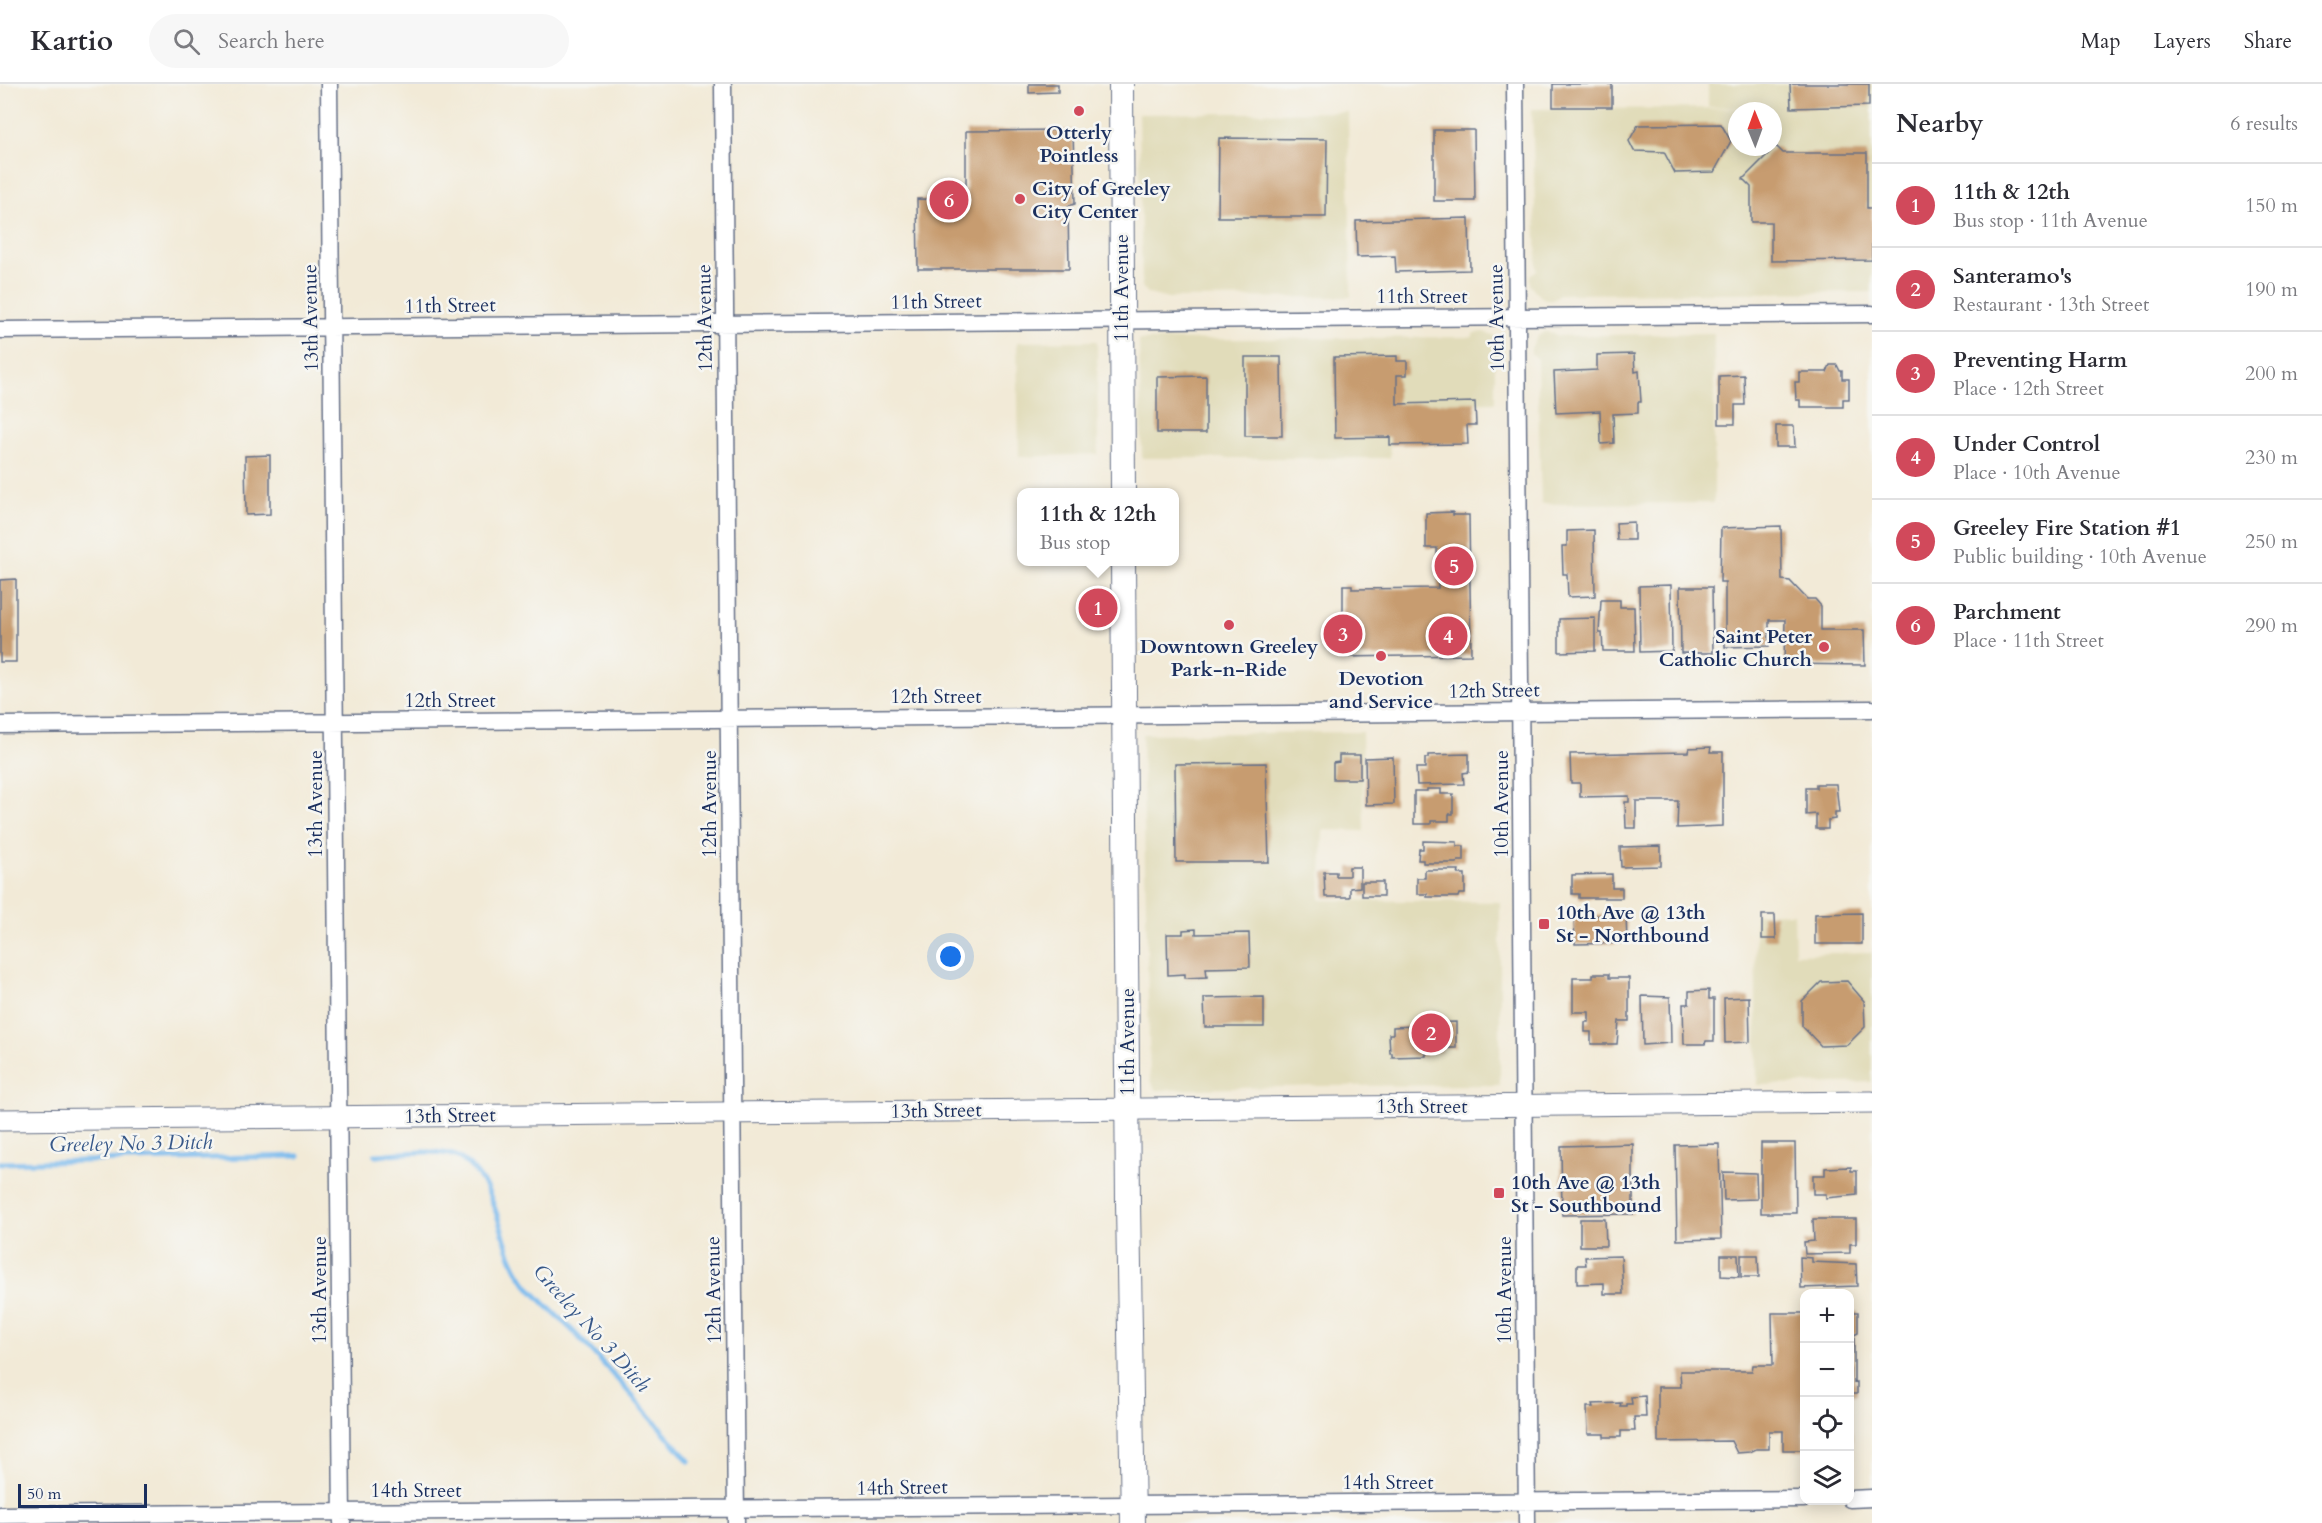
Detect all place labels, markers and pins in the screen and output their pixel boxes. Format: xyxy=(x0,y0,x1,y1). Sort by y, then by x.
marker: Otterly Pointless xyxy=(1072,104,1086,118)
place label: Otterly Pointless xyxy=(1040,119,1118,169)
place label: City of Greeley City Center xyxy=(1032,175,1171,225)
pin: 6 xyxy=(930,178,968,222)
marker: City of Greeley City Center xyxy=(1013,192,1027,206)
pin: 5 xyxy=(1434,544,1474,588)
pin: 1 xyxy=(1078,586,1118,630)
pin: 3 xyxy=(1324,612,1362,656)
pin: 4 xyxy=(1428,614,1468,658)
marker: Downtown Greeley Park-n-Ride xyxy=(1222,618,1236,632)
place label: Saint Peter Catholic Church xyxy=(1659,623,1813,673)
place label: Downtown Greeley Park-n-Ride xyxy=(1140,633,1319,683)
marker: Saint Peter Catholic Church xyxy=(1817,640,1831,654)
marker: Devotion and Service xyxy=(1374,649,1388,663)
place label: Devotion and Service xyxy=(1329,665,1433,715)
place label: 10th Ave @ 13th St - Northbound xyxy=(1556,899,1710,949)
marker: 10th Ave @ 13th St - Northbound xyxy=(1537,917,1551,931)
pin: 2 xyxy=(1412,1010,1450,1056)
place label: 10th Ave @ 13th St - Southbound xyxy=(1511,1169,1662,1219)
marker: 10th Ave @ 13th St - Southbound xyxy=(1492,1186,1506,1200)

